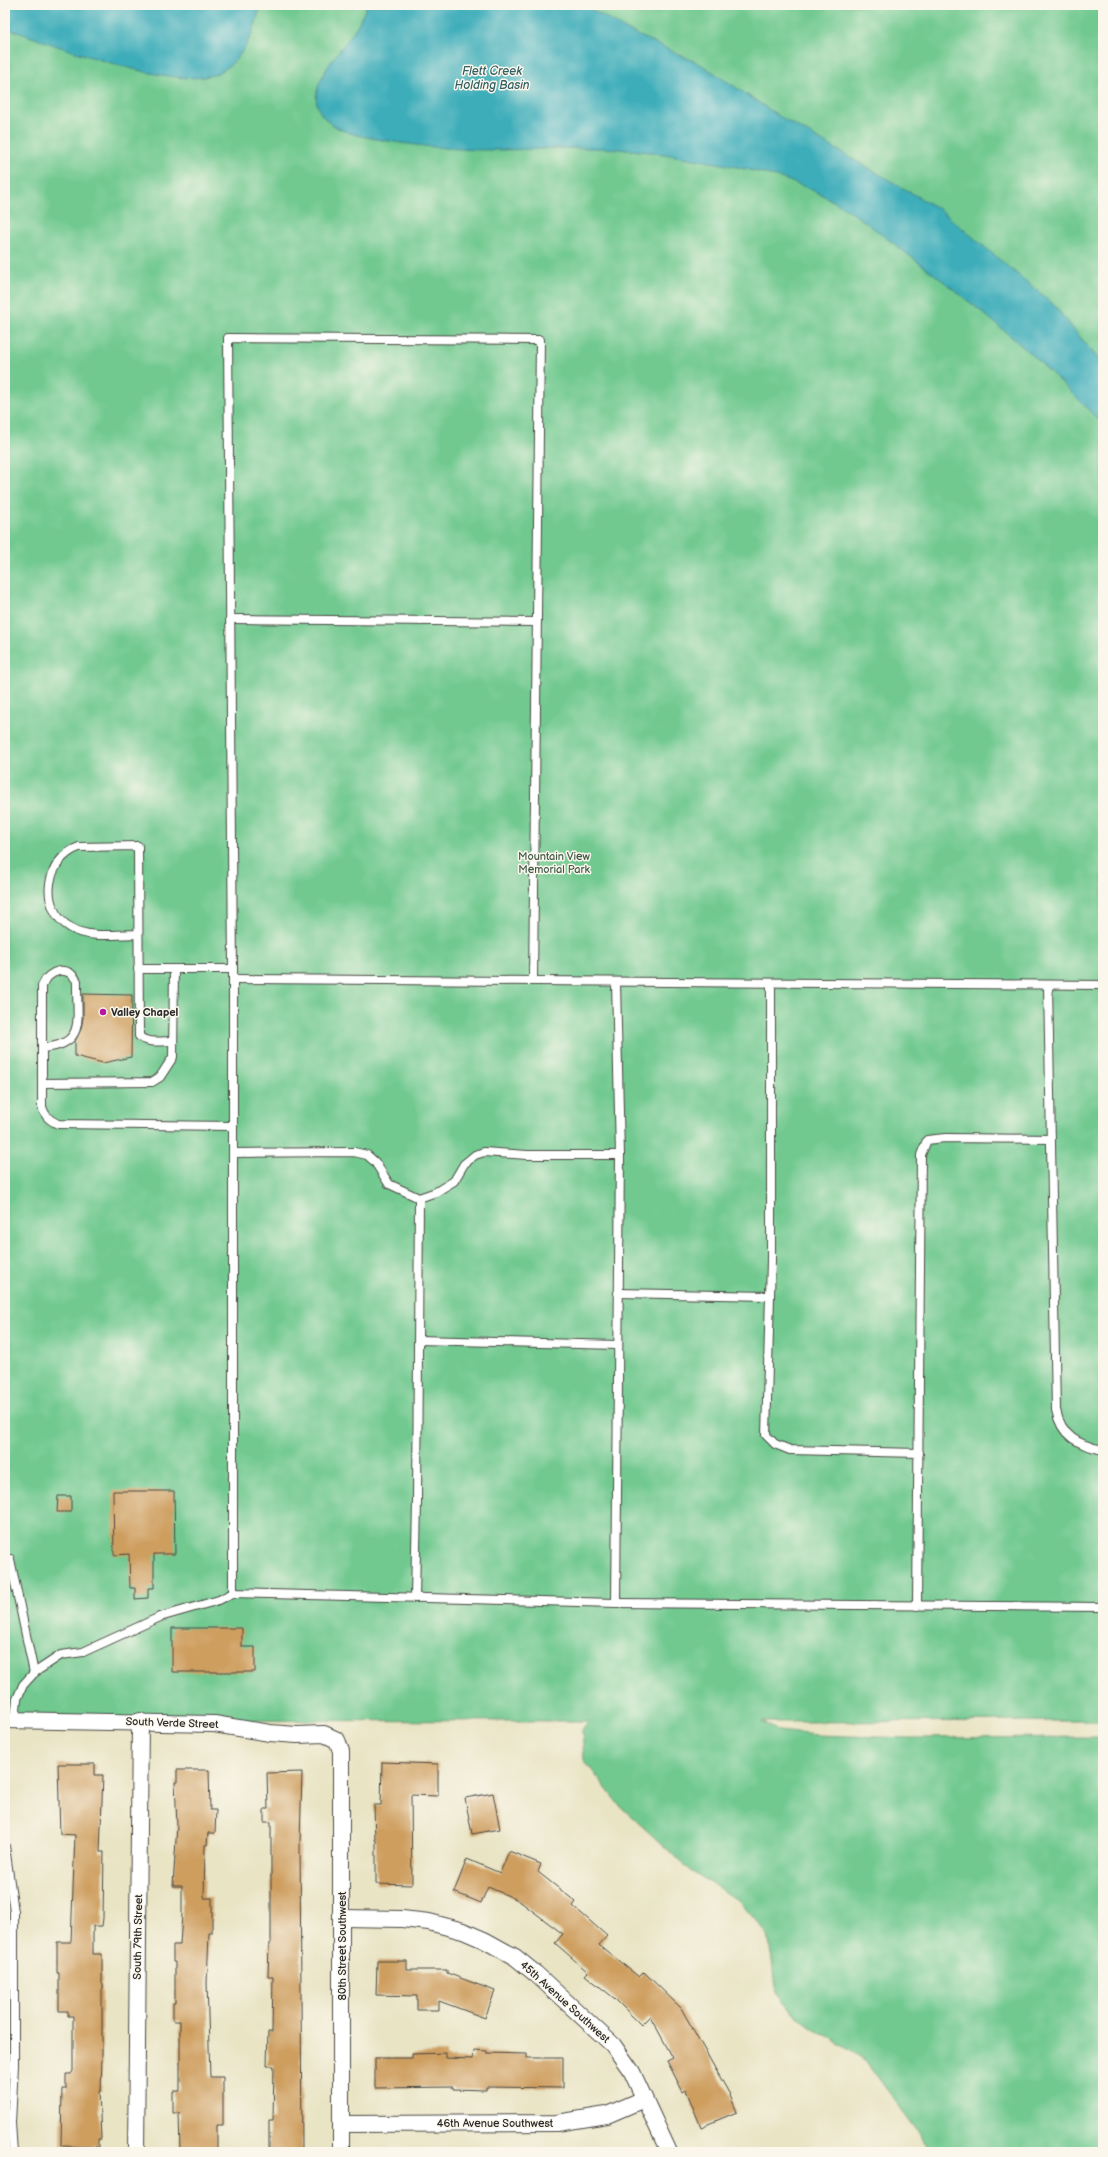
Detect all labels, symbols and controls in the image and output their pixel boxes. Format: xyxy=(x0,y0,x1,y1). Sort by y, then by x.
water label: Flett Creek Holding Basin xyxy=(454,64,530,93)
park label: Mountain View Memorial Park xyxy=(518,850,591,876)
place label: Valley Chapel xyxy=(111,1006,179,1019)
marker: Valley Chapel xyxy=(98,1007,108,1017)
street label: South Verde Street xyxy=(125,1715,219,1731)
street label: 80th Street Southwest xyxy=(336,1891,349,2001)
street label: South 79th Street xyxy=(131,1894,145,1980)
street label: 45th Avenue Southwest xyxy=(518,1958,613,2046)
street label: 46th Avenue Southwest xyxy=(437,2117,554,2130)

